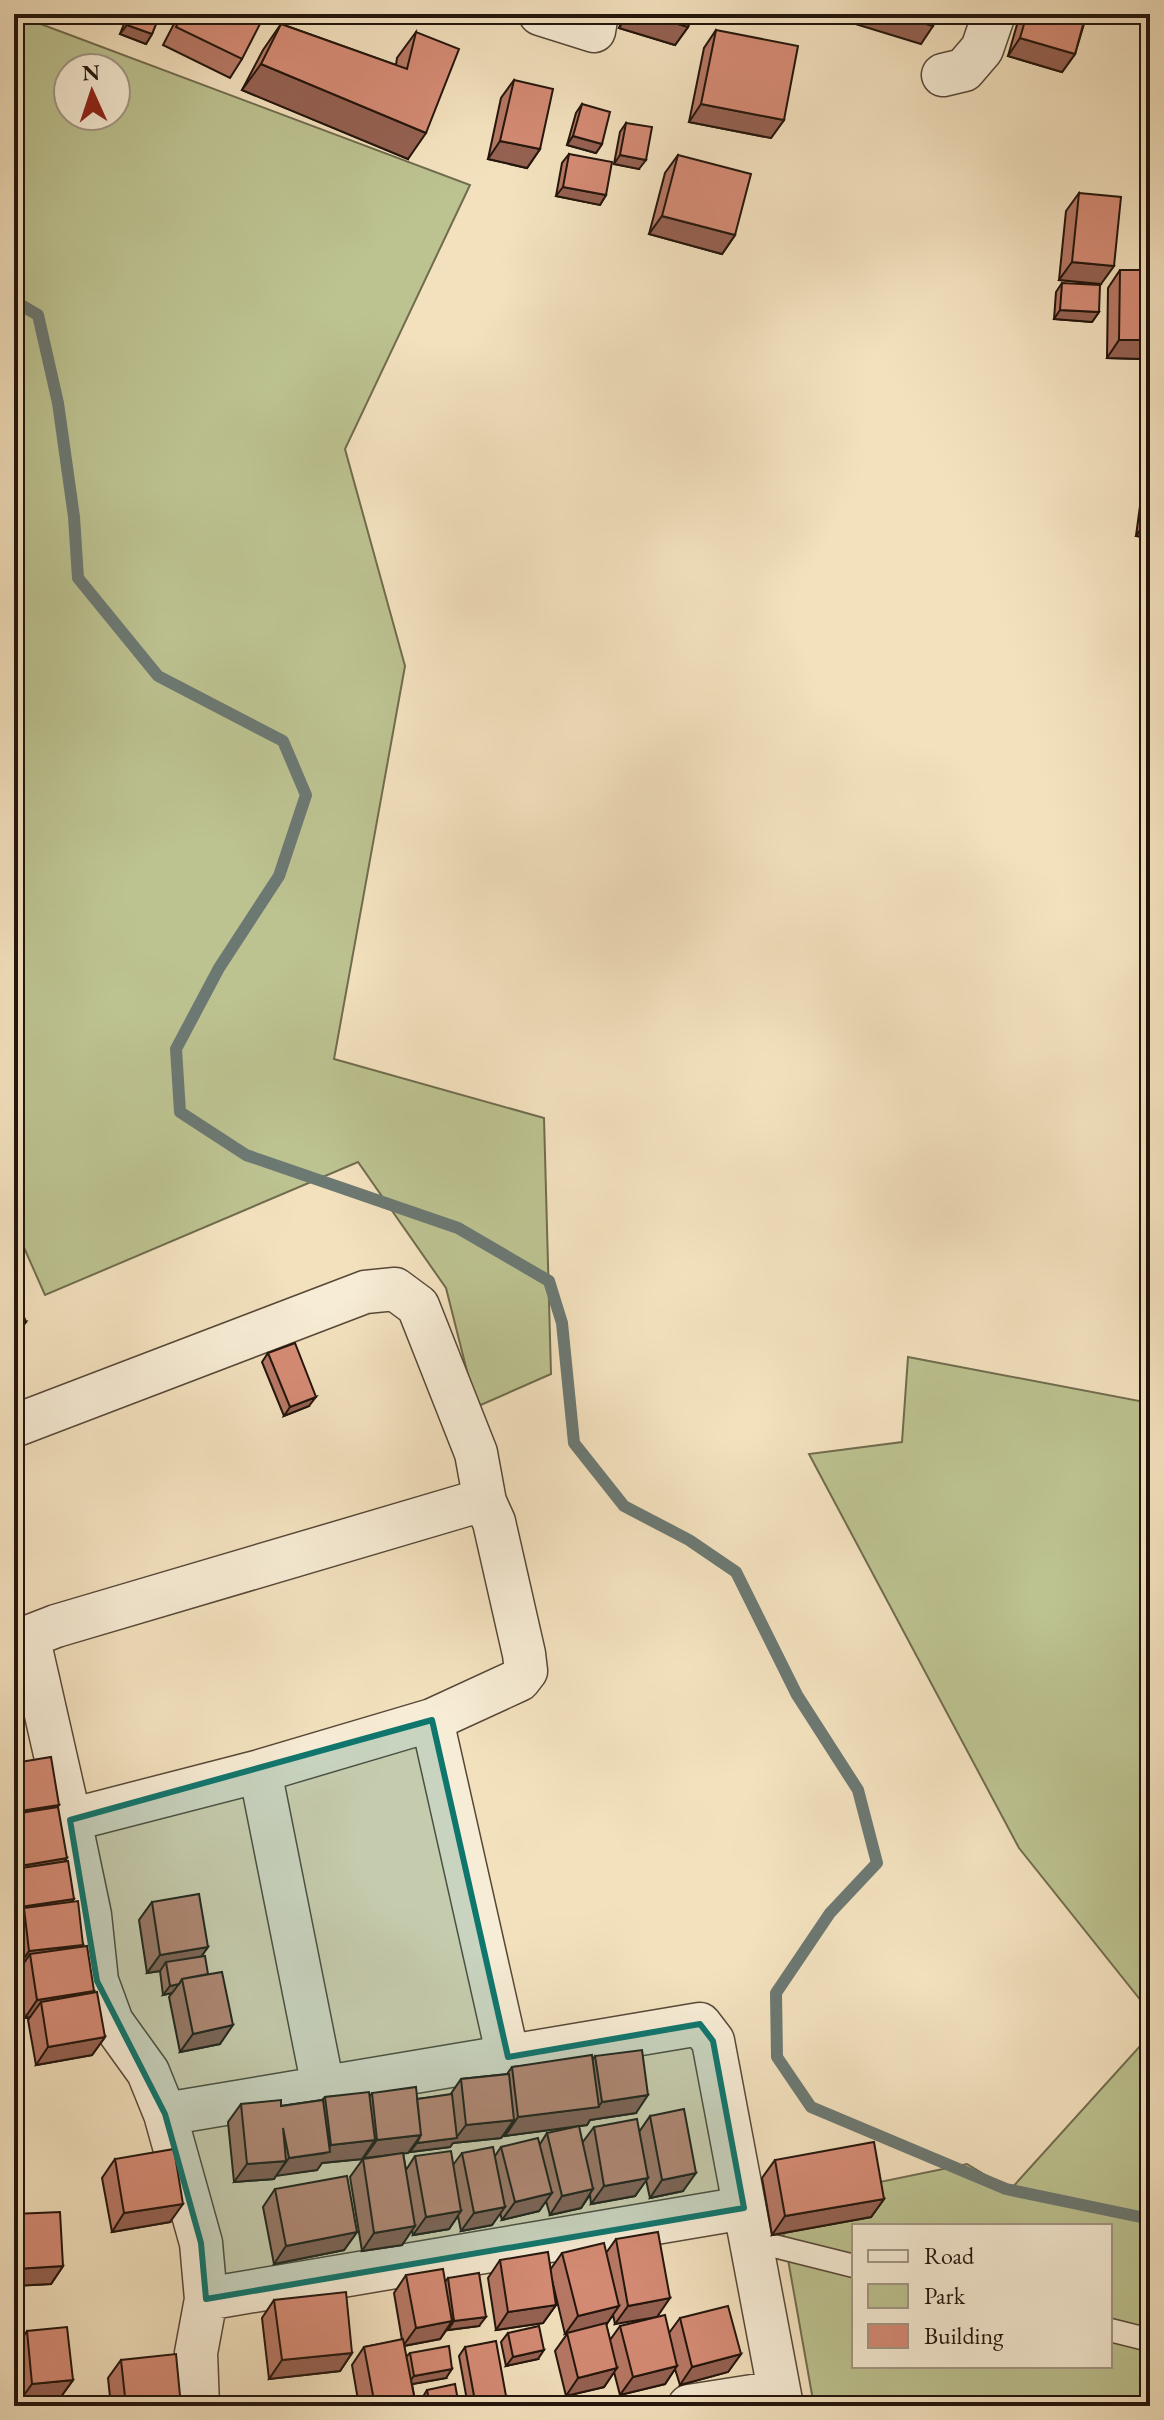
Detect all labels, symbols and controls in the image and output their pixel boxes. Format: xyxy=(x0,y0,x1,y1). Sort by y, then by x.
north arrow xyxy=(52,52,132,132)
text: N xyxy=(81,58,101,87)
legend xyxy=(852,2224,1112,2368)
text: Road xyxy=(924,2240,975,2271)
text: Park xyxy=(924,2280,966,2311)
text: Building xyxy=(924,2320,1004,2351)

